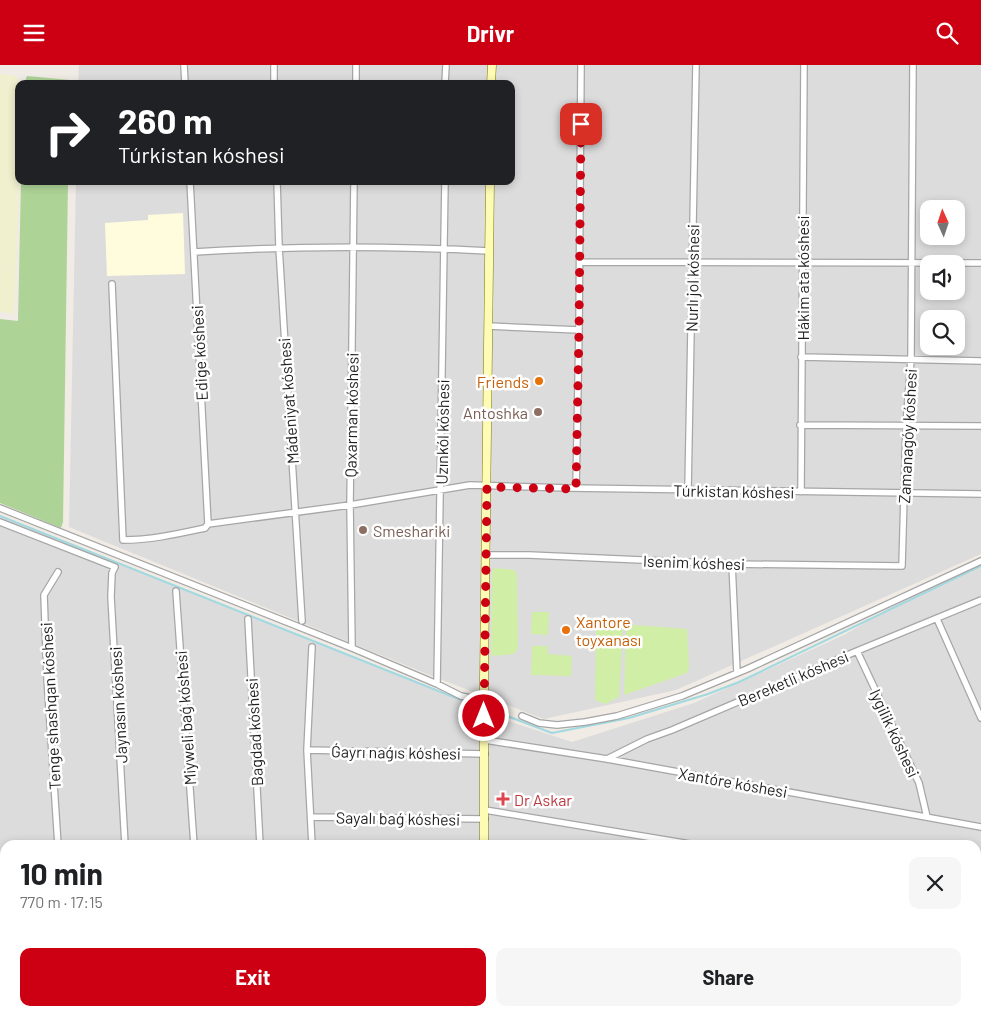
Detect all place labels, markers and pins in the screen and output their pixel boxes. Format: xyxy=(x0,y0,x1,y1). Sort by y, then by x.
pin xyxy=(560,103,602,145)
place label: Friends xyxy=(477,372,529,391)
marker: Friends xyxy=(533,375,545,387)
place label: Antoshka xyxy=(463,403,528,422)
marker: Antoshka xyxy=(532,406,544,418)
place label: Smeshariki xyxy=(373,521,450,540)
marker: Smeshariki xyxy=(357,524,369,536)
place label: Xantore toyxanası xyxy=(576,612,641,649)
marker: Xantore toyxanası xyxy=(560,624,572,636)
place label: Dr Askar xyxy=(514,790,572,809)
marker: Dr Askar xyxy=(496,792,510,806)

